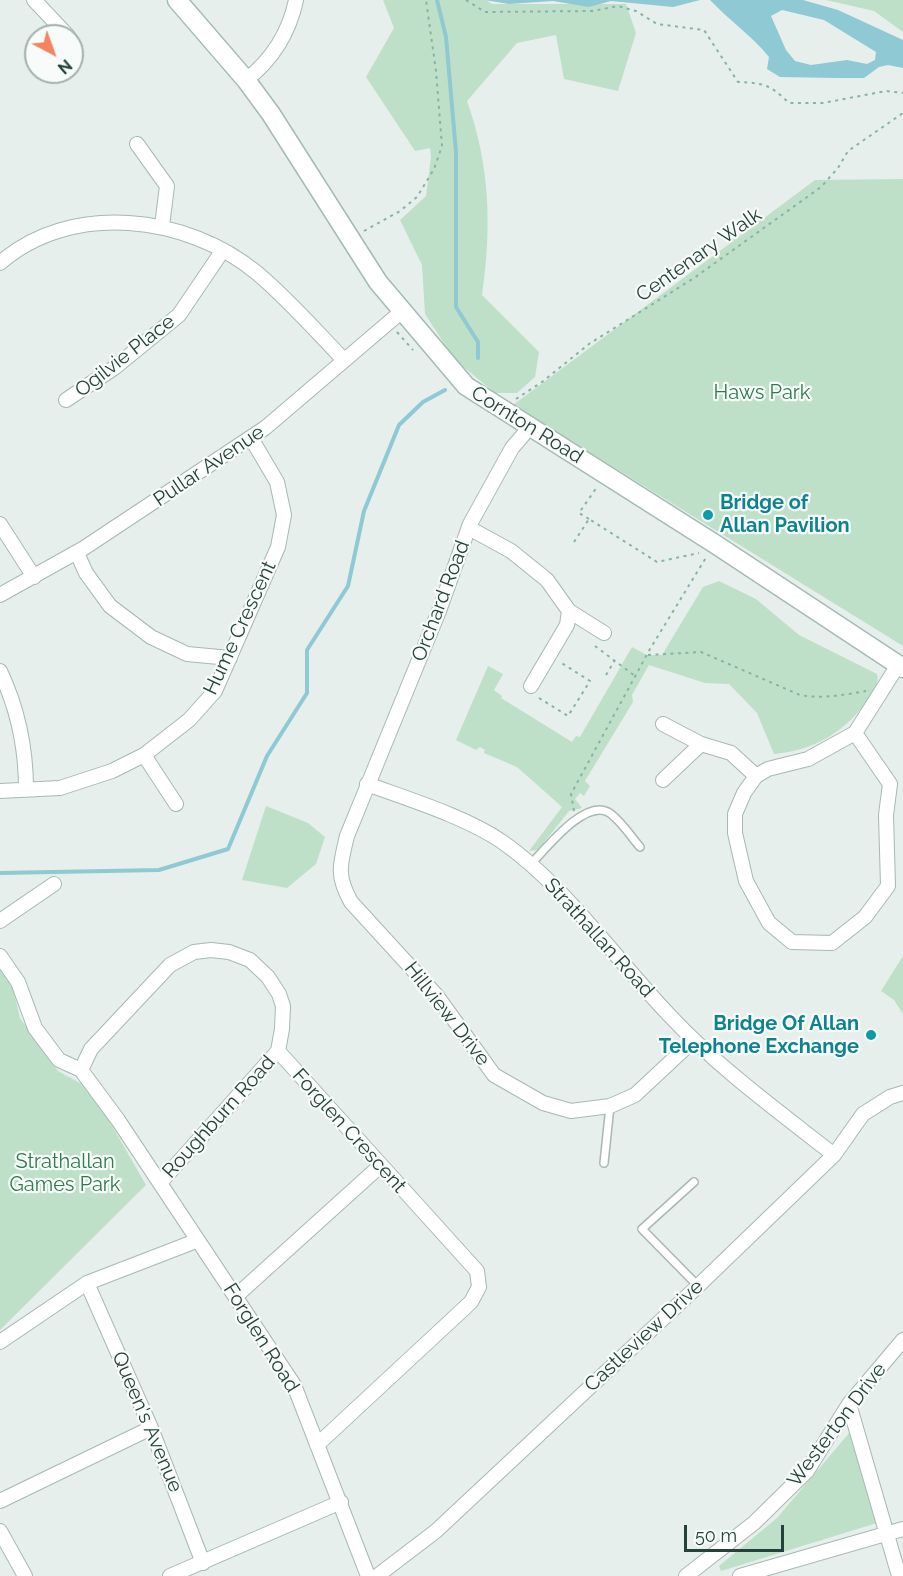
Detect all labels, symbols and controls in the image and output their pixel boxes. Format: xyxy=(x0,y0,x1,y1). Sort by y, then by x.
north arrow xyxy=(24,24,84,84)
text: N xyxy=(54,55,76,78)
street label: Centenary Walk xyxy=(632,203,766,307)
street label: Ogilvie Place xyxy=(70,310,180,402)
street label: Cornton Road xyxy=(467,381,587,469)
park label: Haws Park xyxy=(714,381,810,405)
street label: Pullar Avenue xyxy=(149,420,269,512)
place label: Bridge of Allan Pavilion xyxy=(720,491,850,538)
marker: Bridge of Allan Pavilion xyxy=(701,508,715,522)
street label: Orchard Road xyxy=(407,537,475,665)
street label: Hume Crescent xyxy=(199,557,281,699)
street label: Strathallan Road xyxy=(539,873,659,1003)
street label: Hillview Drive xyxy=(399,957,495,1071)
place label: Bridge Of Allan Telephone Exchange xyxy=(659,1012,859,1059)
marker: Bridge Of Allan Telephone Exchange xyxy=(864,1028,878,1042)
street label: Roughburn Road xyxy=(158,1051,280,1183)
street label: Forglen Crescent xyxy=(287,1064,411,1198)
park label: Strathallan Games Park xyxy=(10,1150,120,1197)
street label: Castleview Drive xyxy=(580,1275,708,1397)
street label: Forglen Road xyxy=(218,1279,304,1397)
street label: Queen's Avenue xyxy=(107,1348,187,1496)
street label: Westerton Drive xyxy=(783,1358,891,1492)
scale bar xyxy=(687,1513,788,1551)
text: 50 m xyxy=(695,1525,737,1546)

